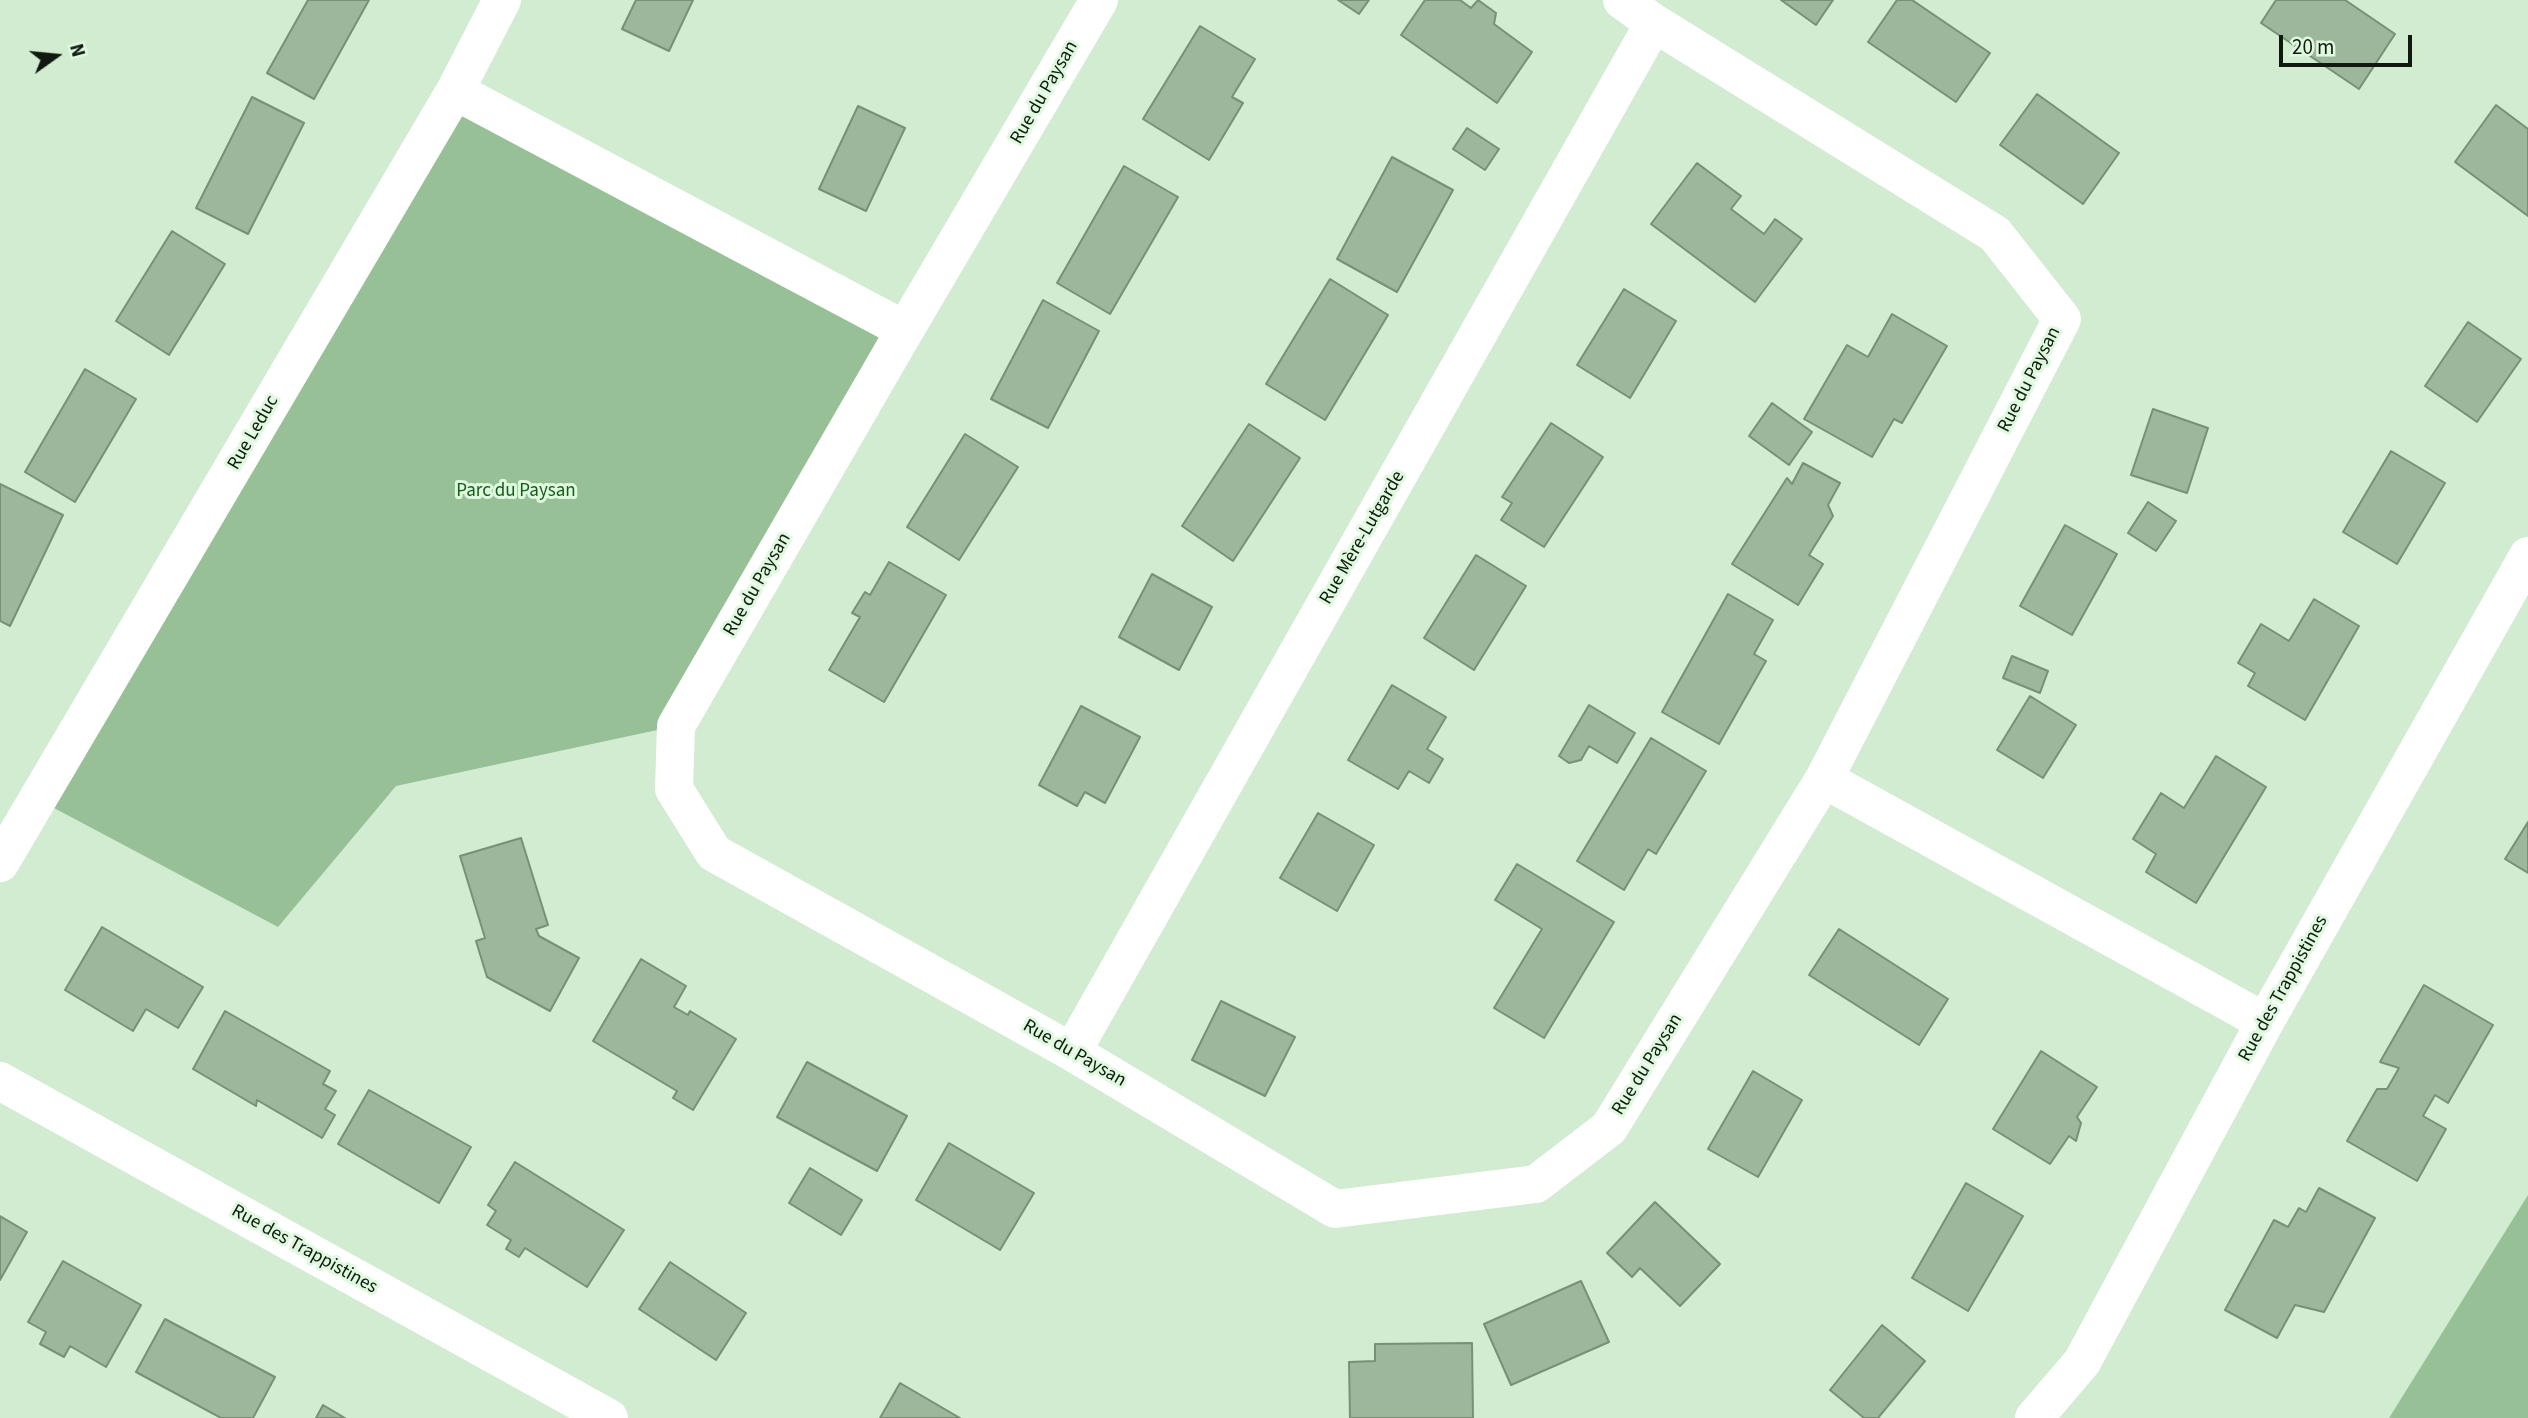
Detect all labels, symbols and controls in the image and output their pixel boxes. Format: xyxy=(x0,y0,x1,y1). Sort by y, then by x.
north arrow xyxy=(21,21,91,91)
scale bar xyxy=(2283,21,2416,65)
text: 20 m xyxy=(2292,32,2334,62)
street label: Rue du Paysan xyxy=(1006,37,1084,149)
text: N xyxy=(62,41,91,60)
street label: Rue du Paysan xyxy=(1994,323,2066,437)
street label: Rue Leduc xyxy=(224,392,284,474)
street label: Rue Mère-Lutgarde xyxy=(1316,467,1410,609)
park label: Parc du Paysan xyxy=(456,481,576,503)
street label: Rue du Paysan xyxy=(719,529,797,641)
street label: Rue des Trappistines xyxy=(2234,912,2334,1066)
street label: Rue du Paysan xyxy=(1608,1010,1688,1120)
street label: Rue du Paysan xyxy=(1018,1015,1130,1093)
street label: Rue des Trappistines xyxy=(227,1200,381,1300)

